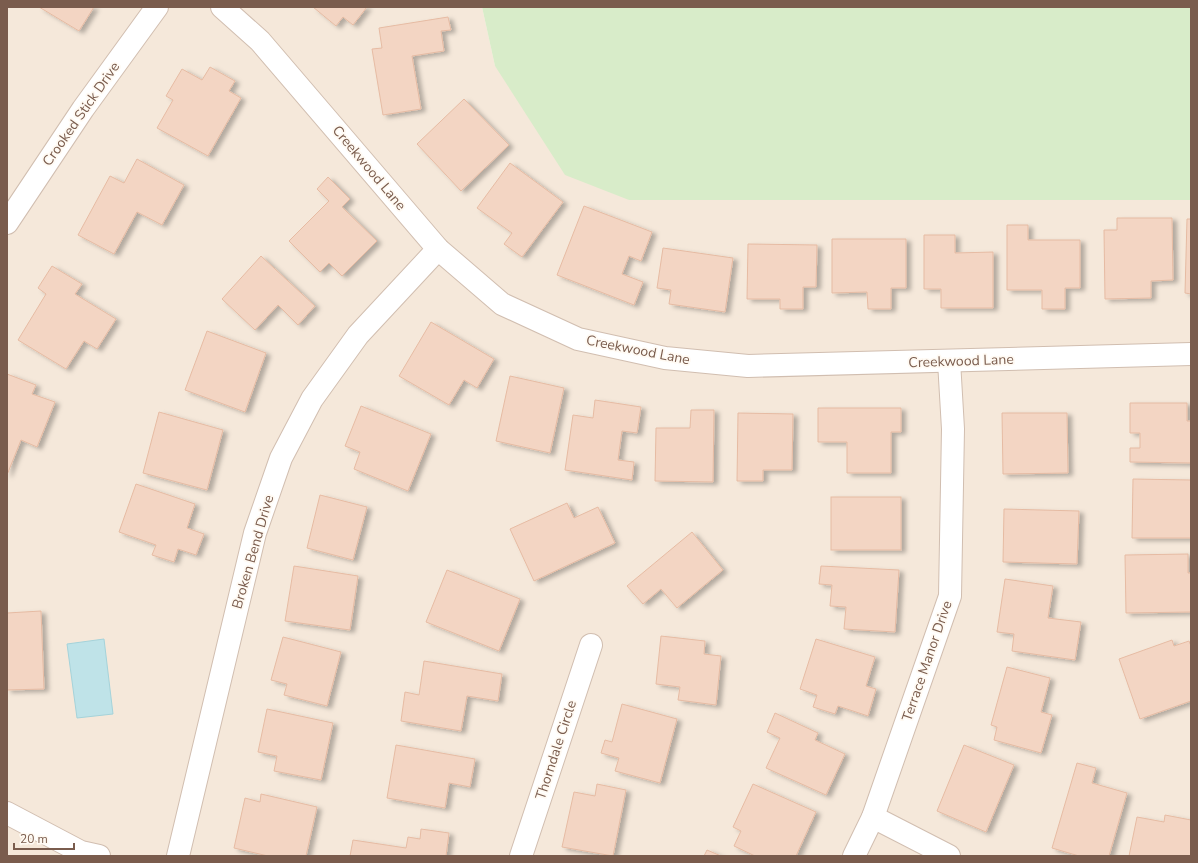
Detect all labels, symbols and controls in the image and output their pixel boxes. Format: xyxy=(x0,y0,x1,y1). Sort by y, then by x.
street label: Crooked Stick Drive xyxy=(38,58,124,170)
street label: Creekwood Lane xyxy=(328,122,410,214)
street label: Creekwood Lane xyxy=(584,331,692,369)
street label: Creekwood Lane xyxy=(908,350,1014,372)
street label: Broken Bend Drive xyxy=(228,493,278,611)
street label: Terrace Manor Drive xyxy=(897,598,957,724)
street label: Thorndale Circle xyxy=(531,698,581,802)
scale bar xyxy=(14,825,74,851)
text: 20 m xyxy=(20,831,48,847)

